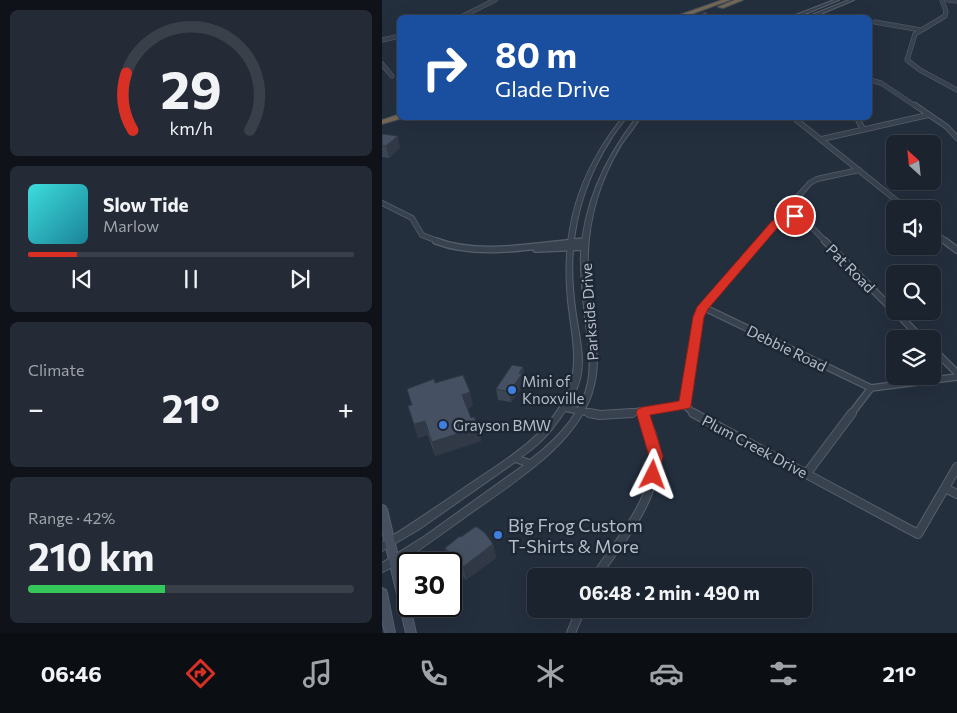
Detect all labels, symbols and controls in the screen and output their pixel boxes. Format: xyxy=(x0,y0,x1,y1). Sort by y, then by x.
text: 80 m xyxy=(495,32,577,75)
icon: right xyxy=(412,35,477,100)
text: 29 xyxy=(160,56,222,120)
text: Glade Drive xyxy=(495,75,610,102)
text: km/h xyxy=(169,117,213,139)
north arrow xyxy=(886,135,941,190)
map controls xyxy=(886,135,941,385)
text: Slow Tide xyxy=(103,193,189,216)
pin xyxy=(774,195,816,237)
button: sound xyxy=(886,200,941,255)
icon: arrive xyxy=(781,202,809,230)
text: Marlow xyxy=(103,216,159,235)
street label: Pat Road xyxy=(823,240,879,296)
street label: Parkside Drive xyxy=(577,263,601,361)
icon: previous xyxy=(68,265,96,293)
icon: pause xyxy=(177,265,205,293)
icon: next xyxy=(286,265,314,293)
button: search xyxy=(886,265,941,320)
street label: Debbie Road xyxy=(744,321,830,375)
button: layers xyxy=(886,330,941,385)
text: Climate xyxy=(28,360,84,379)
place label: Mini of Knoxville xyxy=(522,372,584,407)
text: 21° xyxy=(162,384,220,431)
marker: Mini of Knoxville xyxy=(506,384,518,396)
text: − xyxy=(28,391,44,425)
text: + xyxy=(338,391,354,425)
street label: Plum Creek Drive xyxy=(699,411,811,481)
place label: Grayson BMW xyxy=(453,416,551,434)
marker: Grayson BMW xyxy=(437,419,449,431)
position arrow xyxy=(626,448,678,500)
text: Range · 42% xyxy=(28,508,115,527)
place label: Big Frog Custom T-Shirts & More xyxy=(508,514,643,557)
marker: Big Frog Custom T-Shirts & More xyxy=(492,529,504,541)
text: 210 km xyxy=(28,532,154,579)
speed limit sign: 30 xyxy=(397,552,462,617)
text: 06:48 · 2 min · 490 m xyxy=(579,581,760,604)
icon: directions xyxy=(183,656,218,691)
icon: music xyxy=(300,656,335,691)
icon: phone xyxy=(416,656,451,691)
icon: climate xyxy=(533,656,568,691)
icon: car xyxy=(649,656,684,691)
icon: filters xyxy=(766,656,801,691)
text: 06:46 xyxy=(41,660,102,687)
text: 21° xyxy=(882,660,916,687)

